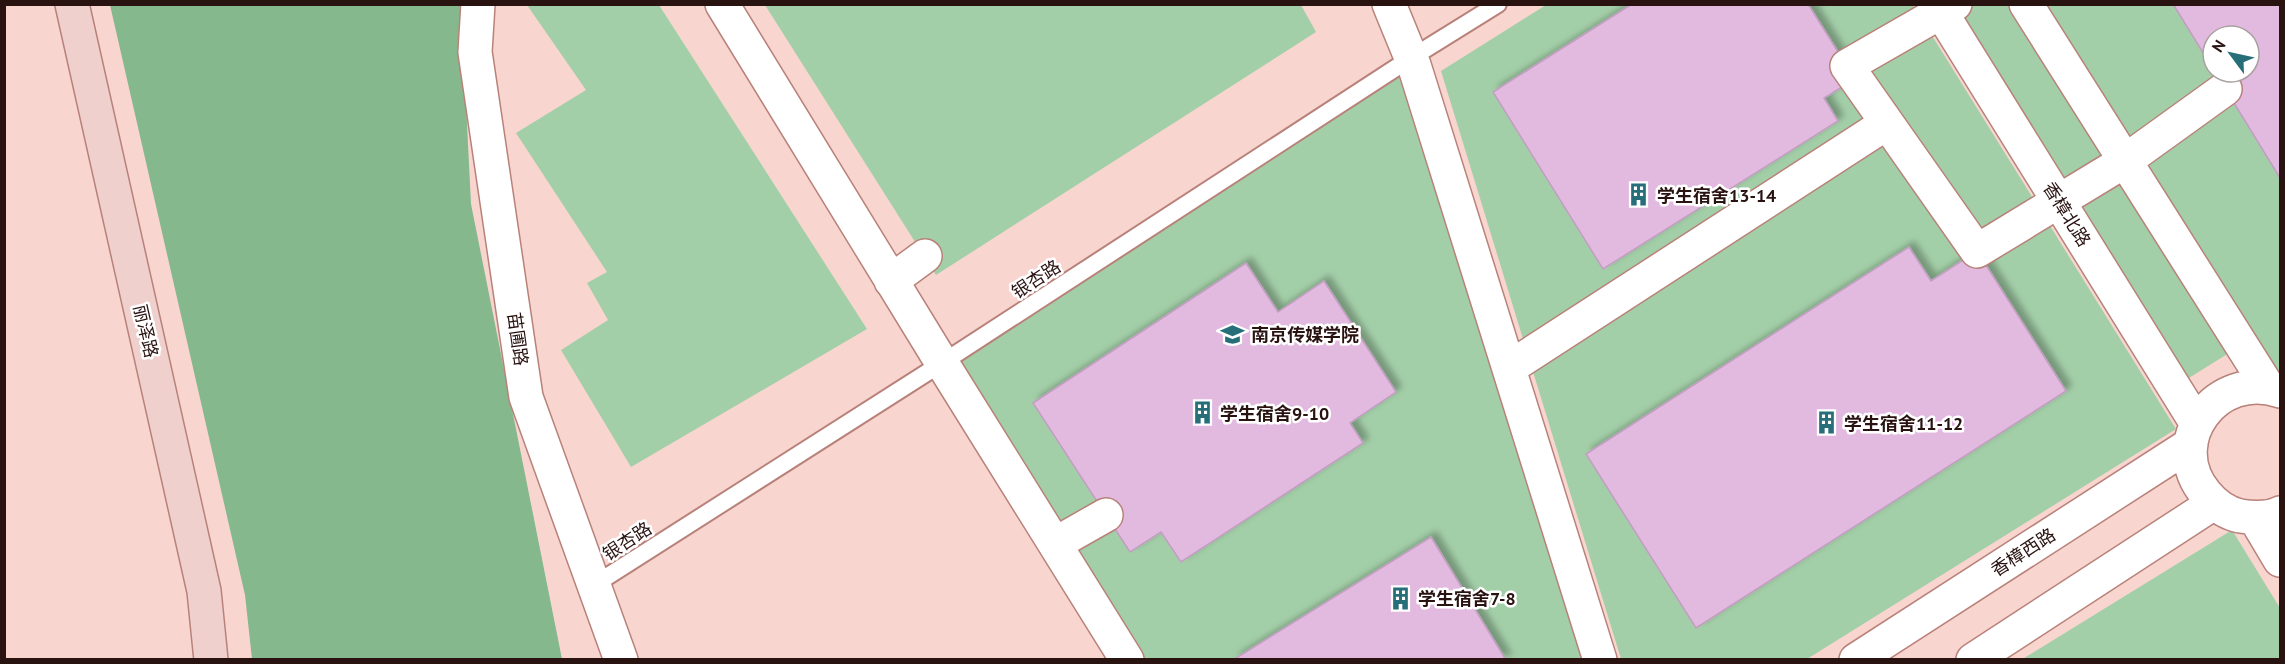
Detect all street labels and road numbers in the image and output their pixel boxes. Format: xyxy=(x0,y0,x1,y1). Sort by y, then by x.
street label: 香樟北路 xyxy=(2038,177,2096,251)
street label: 银杏路 xyxy=(1007,255,1065,303)
street label: 丽泽路 xyxy=(129,302,163,360)
street label: 苗圃路 xyxy=(503,311,533,367)
street label: 银杏路 xyxy=(598,517,656,565)
street label: 香樟西路 xyxy=(1987,523,2059,581)

